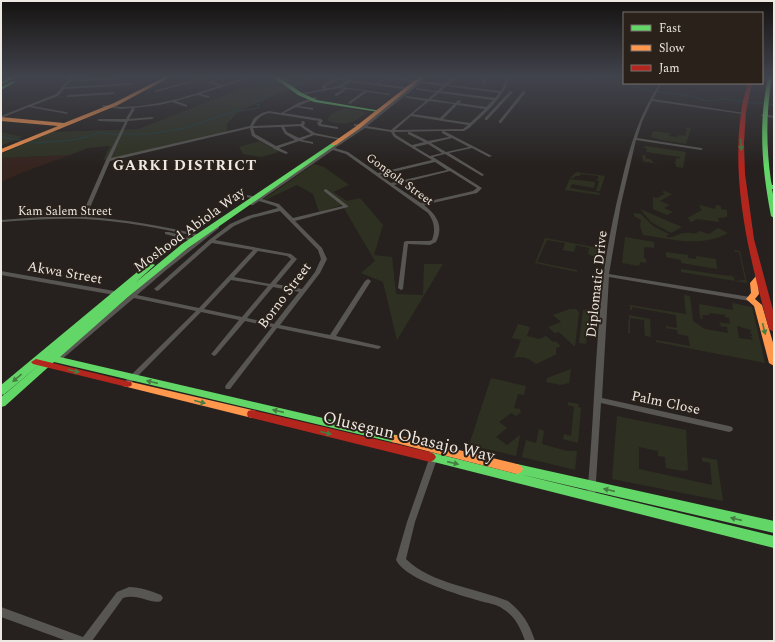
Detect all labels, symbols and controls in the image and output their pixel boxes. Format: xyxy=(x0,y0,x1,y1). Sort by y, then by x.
legend xyxy=(623,12,763,84)
text: Fast xyxy=(659,19,681,38)
text: Slow xyxy=(659,39,685,58)
text: Jam xyxy=(659,59,680,78)
one-way arrow xyxy=(737,139,744,151)
street label: Gongola Street xyxy=(362,148,437,210)
district label: GARKI DISTRICT xyxy=(113,154,257,177)
street label: Moshood Abiola Way xyxy=(129,181,250,277)
street label: Kam Salem Street xyxy=(18,202,112,221)
street label: Diplomatic Drive xyxy=(580,229,613,339)
street label: Akwa Street xyxy=(26,256,104,289)
street label: Borno Street xyxy=(252,258,316,333)
one-way arrow xyxy=(762,323,768,335)
one-way arrow xyxy=(67,369,80,375)
one-way arrow xyxy=(12,373,22,382)
one-way arrow xyxy=(146,378,158,384)
street label: Palm Close xyxy=(630,385,702,420)
one-way arrow xyxy=(194,399,206,405)
street label: Olusegun Obasajo Way xyxy=(320,405,498,470)
one-way arrow xyxy=(272,408,285,414)
one-way arrow xyxy=(320,430,332,436)
one-way arrow xyxy=(446,461,459,467)
one-way arrow xyxy=(603,487,615,493)
one-way arrow xyxy=(730,515,742,521)

